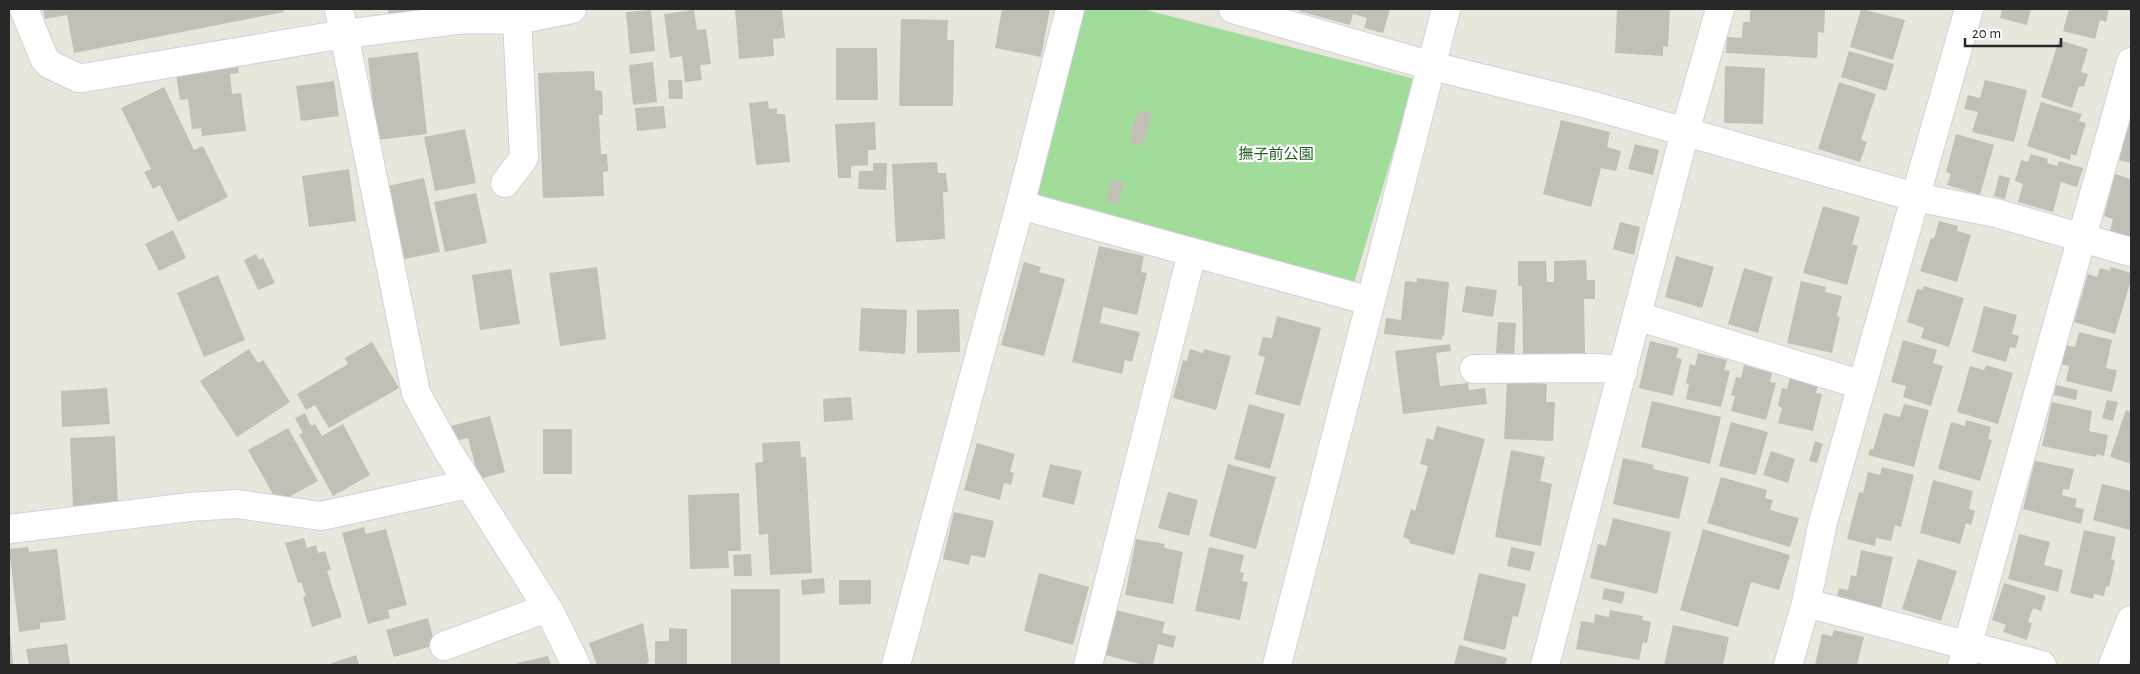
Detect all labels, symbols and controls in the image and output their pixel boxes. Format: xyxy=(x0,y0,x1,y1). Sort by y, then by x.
scale bar xyxy=(1965,15,2061,47)
text: 20 m xyxy=(1972,26,2001,41)
park label: 撫子前公園 xyxy=(1238,146,1314,162)

